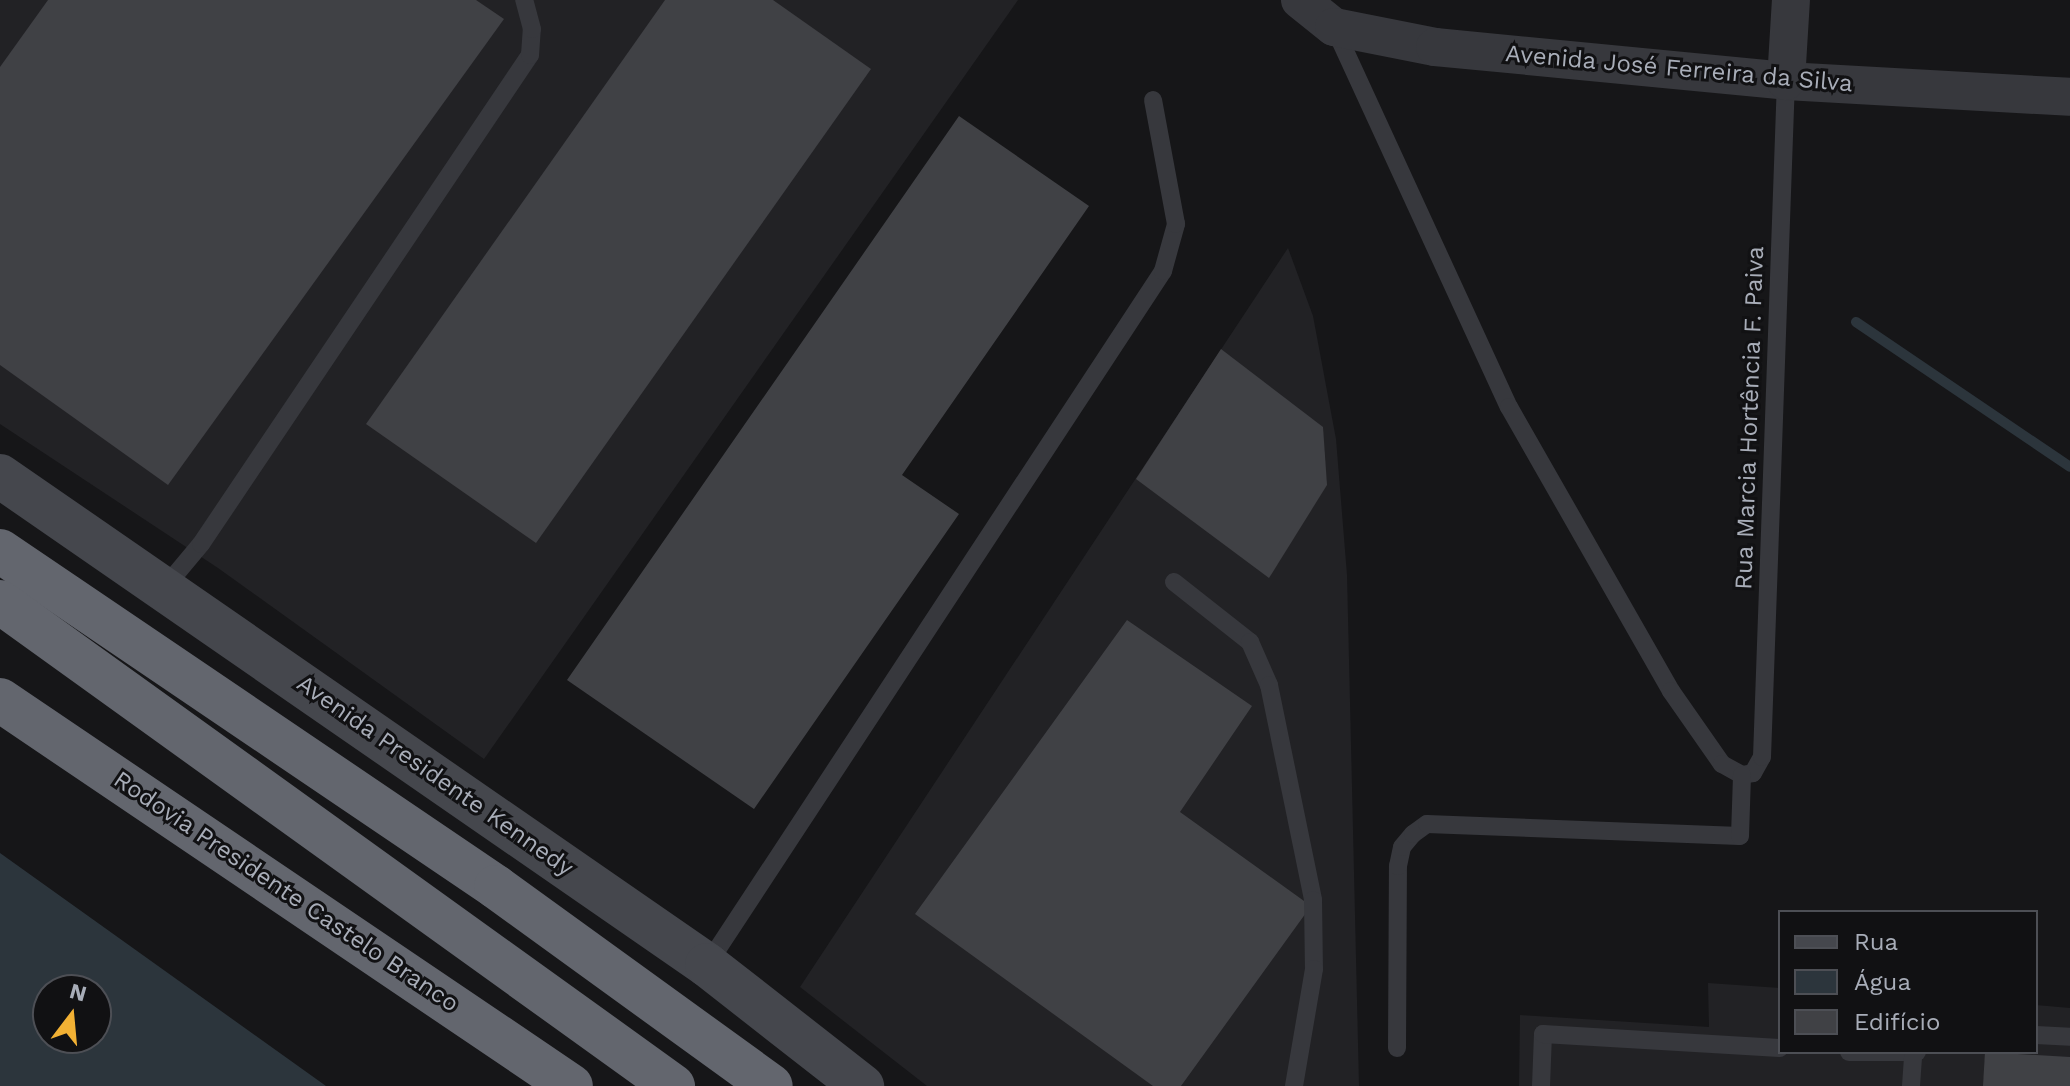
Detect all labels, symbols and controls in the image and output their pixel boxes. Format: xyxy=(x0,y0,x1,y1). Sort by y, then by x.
street label: Avenida José Ferreira da Silva xyxy=(1503,39,1855,99)
street label: Rua Marcia Hortência F. Paiva xyxy=(1730,245,1770,591)
street label: Avenida Presidente Kennedy xyxy=(291,669,579,883)
street label: Rodovia Presidente Castelo Branco xyxy=(108,765,464,1019)
legend xyxy=(1778,910,2038,1054)
text: Rua xyxy=(1854,928,1898,956)
text: Água xyxy=(1854,968,1911,996)
north arrow xyxy=(32,974,112,1054)
text: N xyxy=(67,978,89,1007)
text: Edifício xyxy=(1854,1008,1940,1036)

